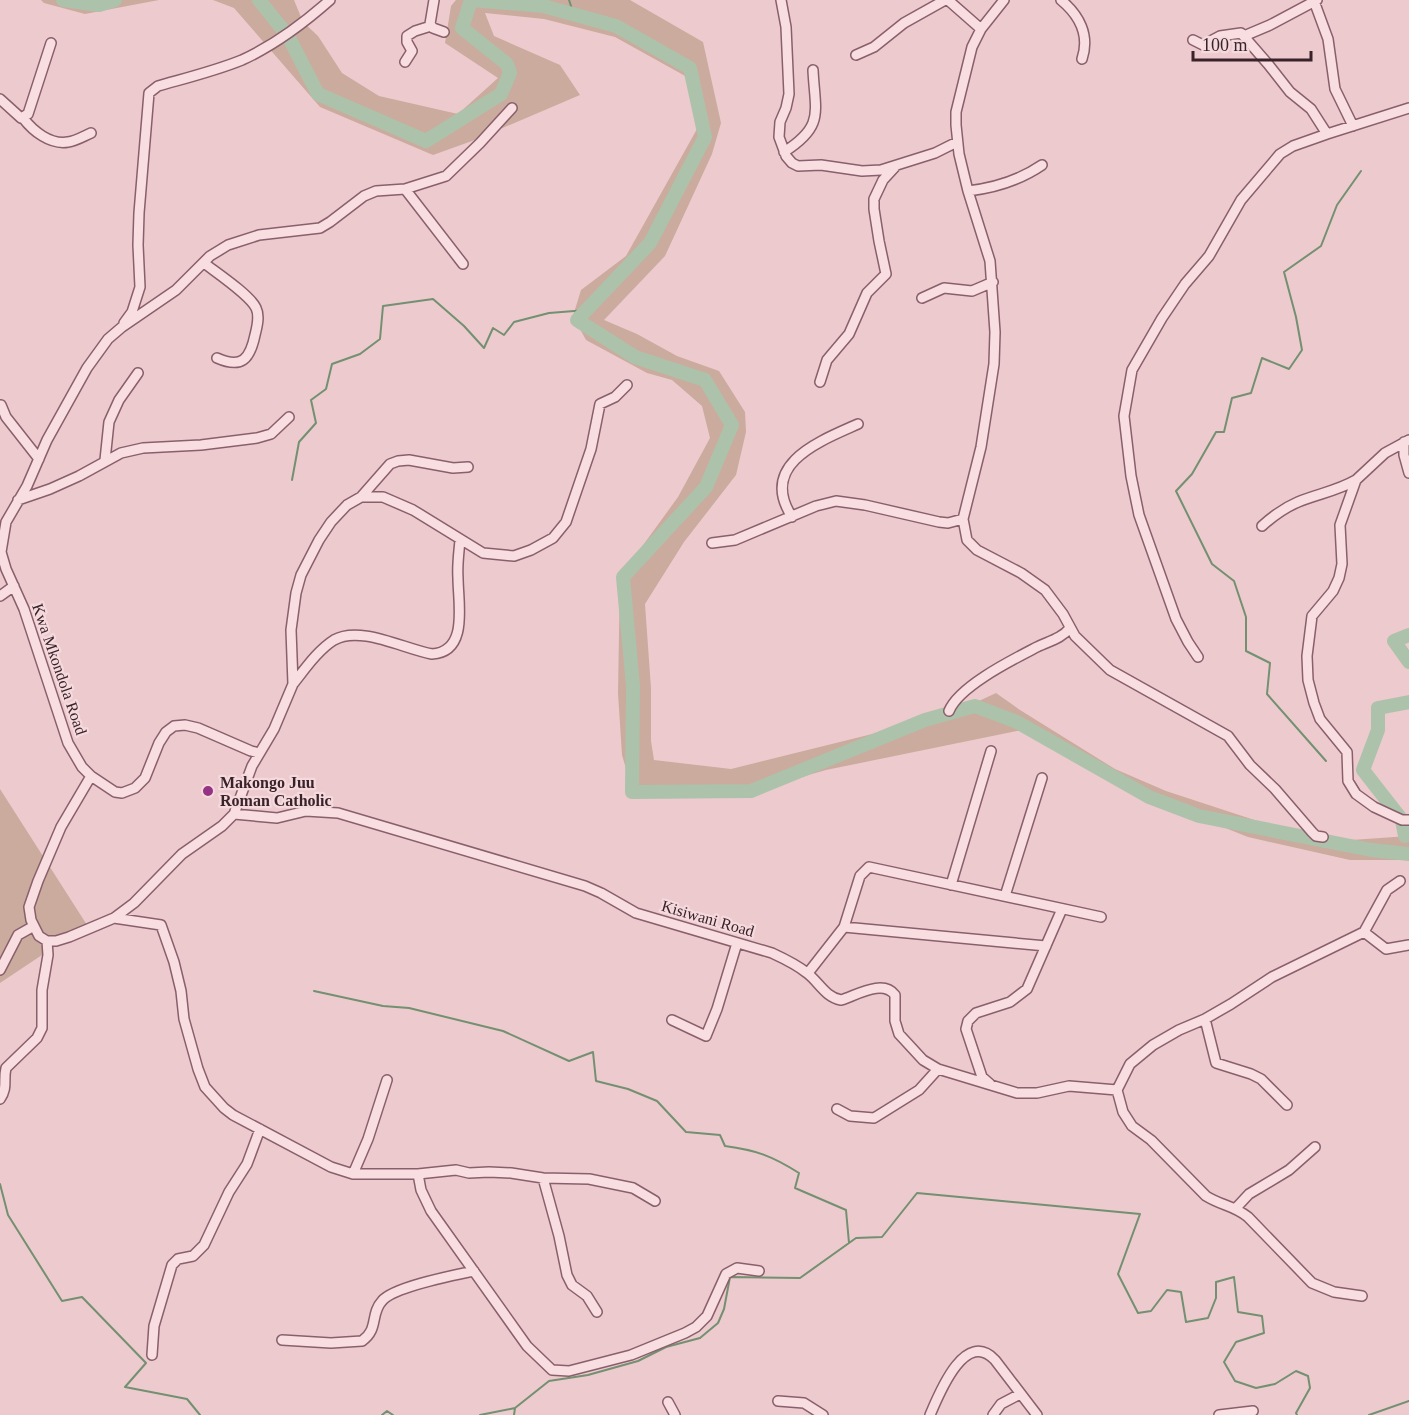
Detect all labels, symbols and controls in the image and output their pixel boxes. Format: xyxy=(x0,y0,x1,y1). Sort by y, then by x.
scale bar xyxy=(1193,24,1312,62)
text: 100 m xyxy=(1202,35,1248,55)
street label: Kwa Mkondola Road xyxy=(29,601,90,737)
place label: Makongo Juu Roman Catholic xyxy=(220,774,332,809)
marker: Makongo Juu Roman Catholic xyxy=(201,784,215,798)
street label: Kisiwani Road xyxy=(660,897,756,940)

